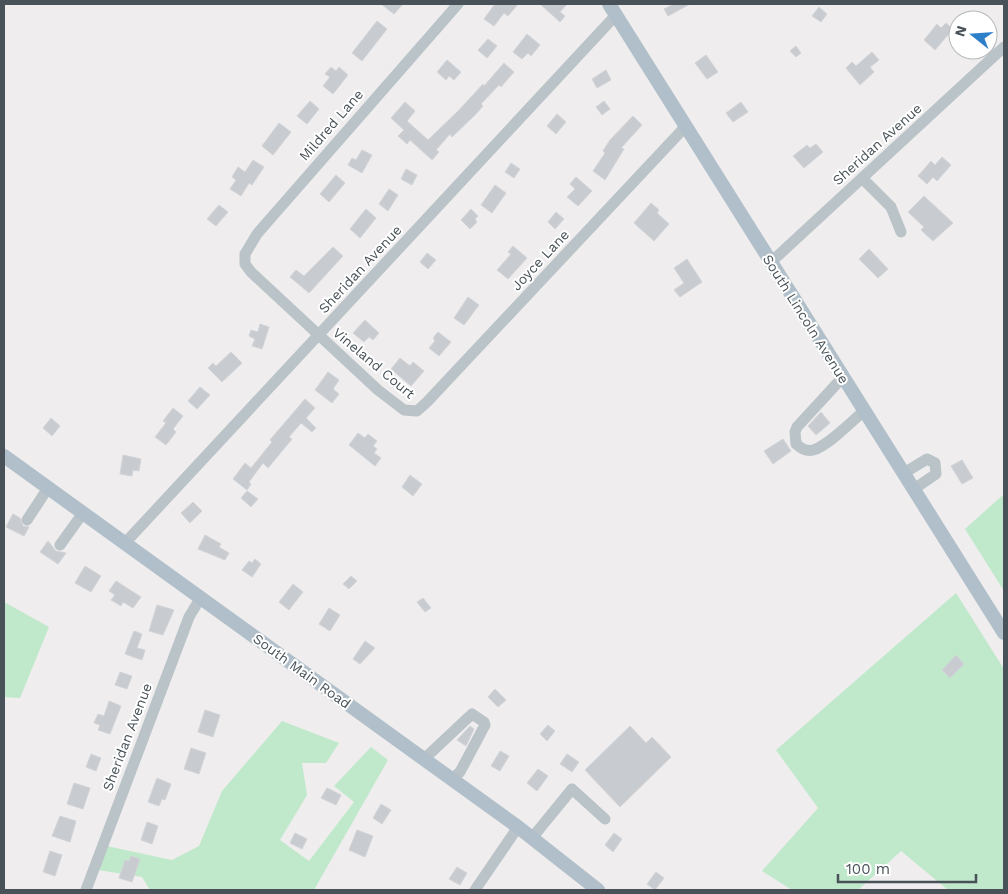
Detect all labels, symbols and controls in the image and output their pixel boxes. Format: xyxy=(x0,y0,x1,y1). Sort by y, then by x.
north arrow xyxy=(948,10,998,60)
text: N xyxy=(951,24,970,38)
street label: Mildred Lane xyxy=(296,86,366,164)
street label: Sheridan Avenue xyxy=(829,100,925,188)
street label: Sheridan Avenue xyxy=(315,222,405,316)
street label: Joyce Lane xyxy=(508,226,572,294)
street label: South Lincoln Avenue xyxy=(760,252,852,386)
street label: Vineland Court xyxy=(330,324,418,402)
street label: South Main Road xyxy=(250,630,354,712)
street label: Sheridan Avenue xyxy=(99,681,155,793)
scale bar xyxy=(838,852,976,884)
text: 100 m xyxy=(846,860,890,878)

